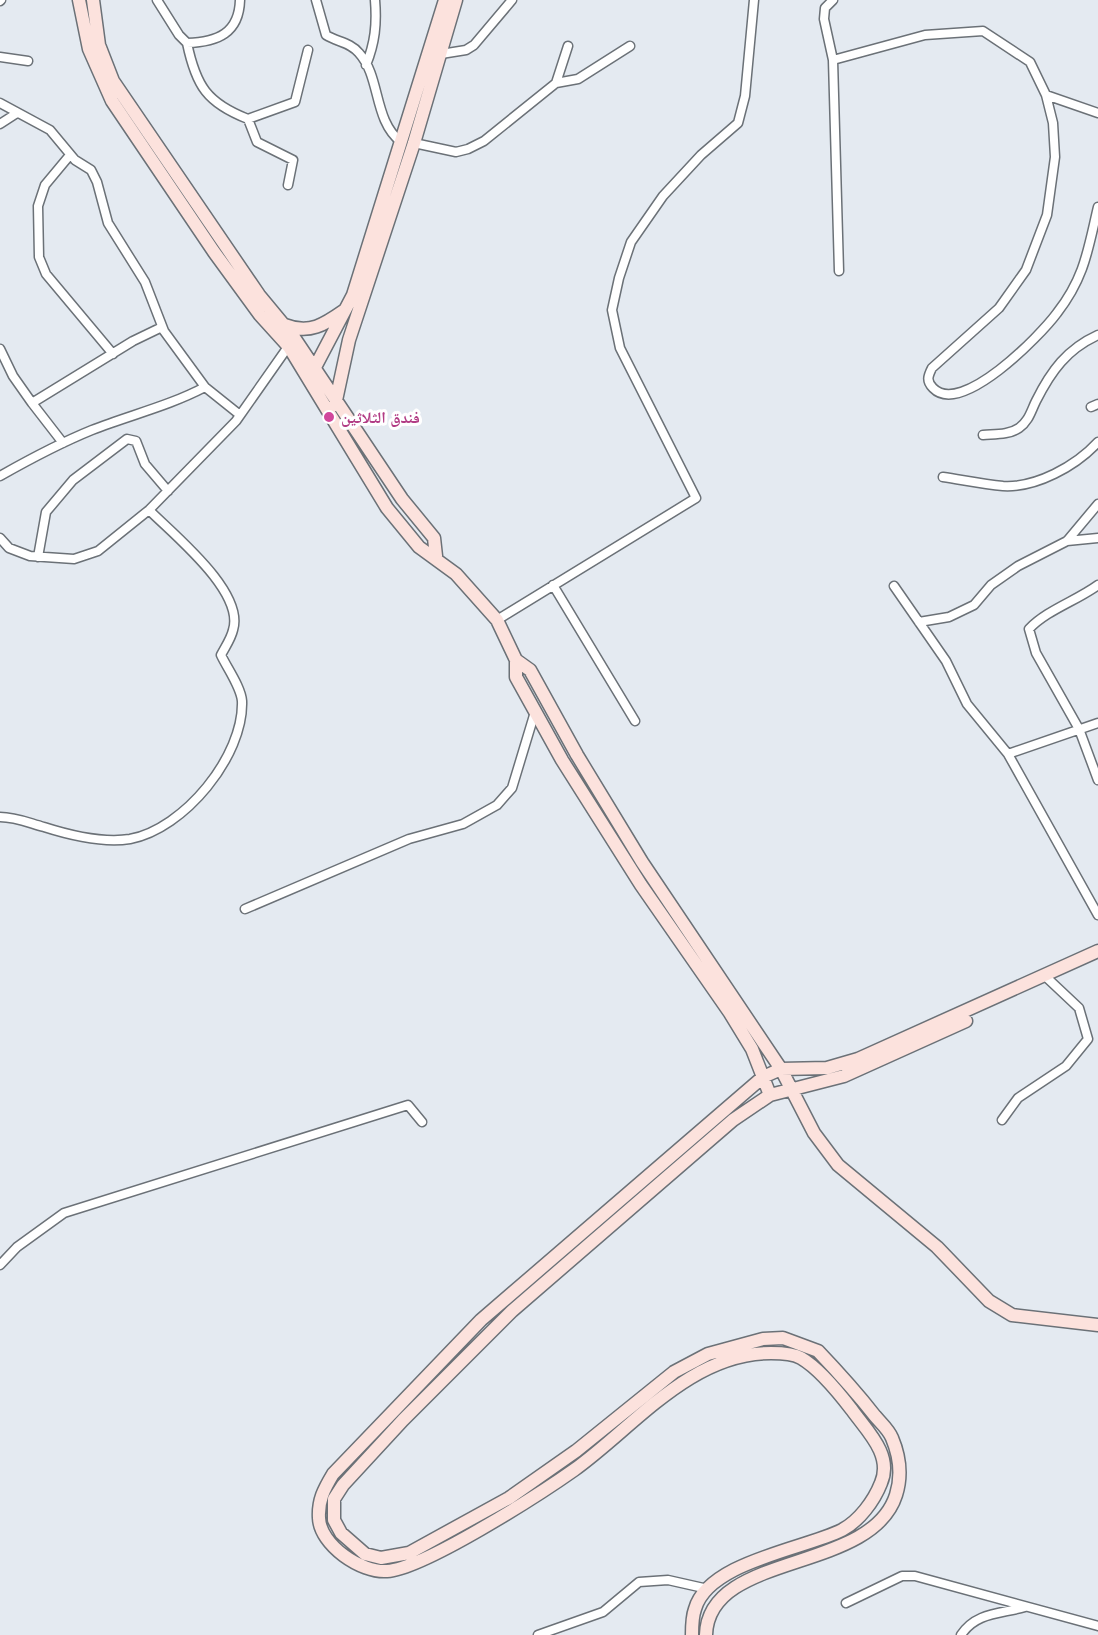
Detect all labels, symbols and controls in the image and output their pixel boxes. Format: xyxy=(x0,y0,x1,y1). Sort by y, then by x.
place label: فندق الثلاثين xyxy=(341,409,420,427)
marker: فندق الثلاثين xyxy=(322,410,336,424)

